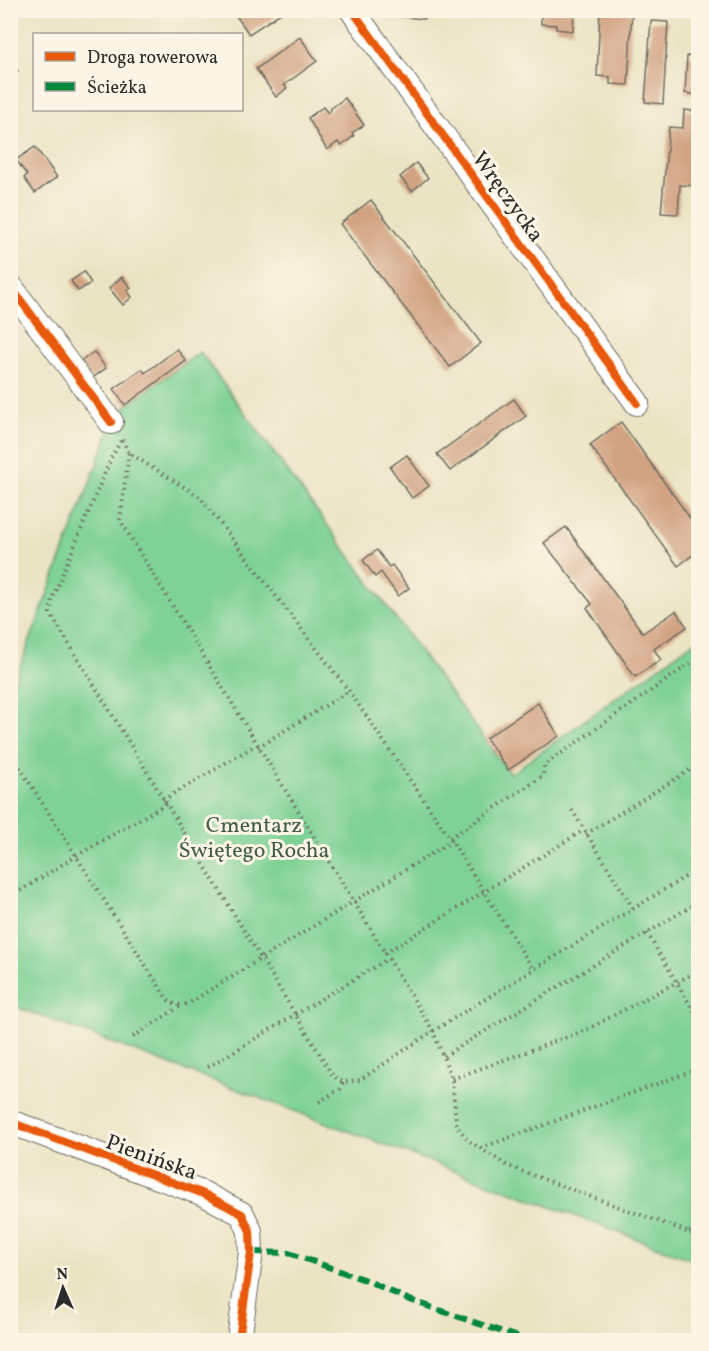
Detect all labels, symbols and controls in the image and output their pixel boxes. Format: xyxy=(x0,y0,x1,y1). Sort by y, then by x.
legend xyxy=(33,33,243,111)
text: Droga rowerowa xyxy=(87,46,218,71)
text: Ścieżka xyxy=(87,76,147,101)
street label: Wręczycka xyxy=(463,146,551,249)
park label: Cmentarz Świętego Rocha xyxy=(178,811,330,867)
street label: Pienińska xyxy=(101,1128,201,1189)
north arrow xyxy=(33,1258,93,1318)
text: N xyxy=(56,1264,69,1286)

